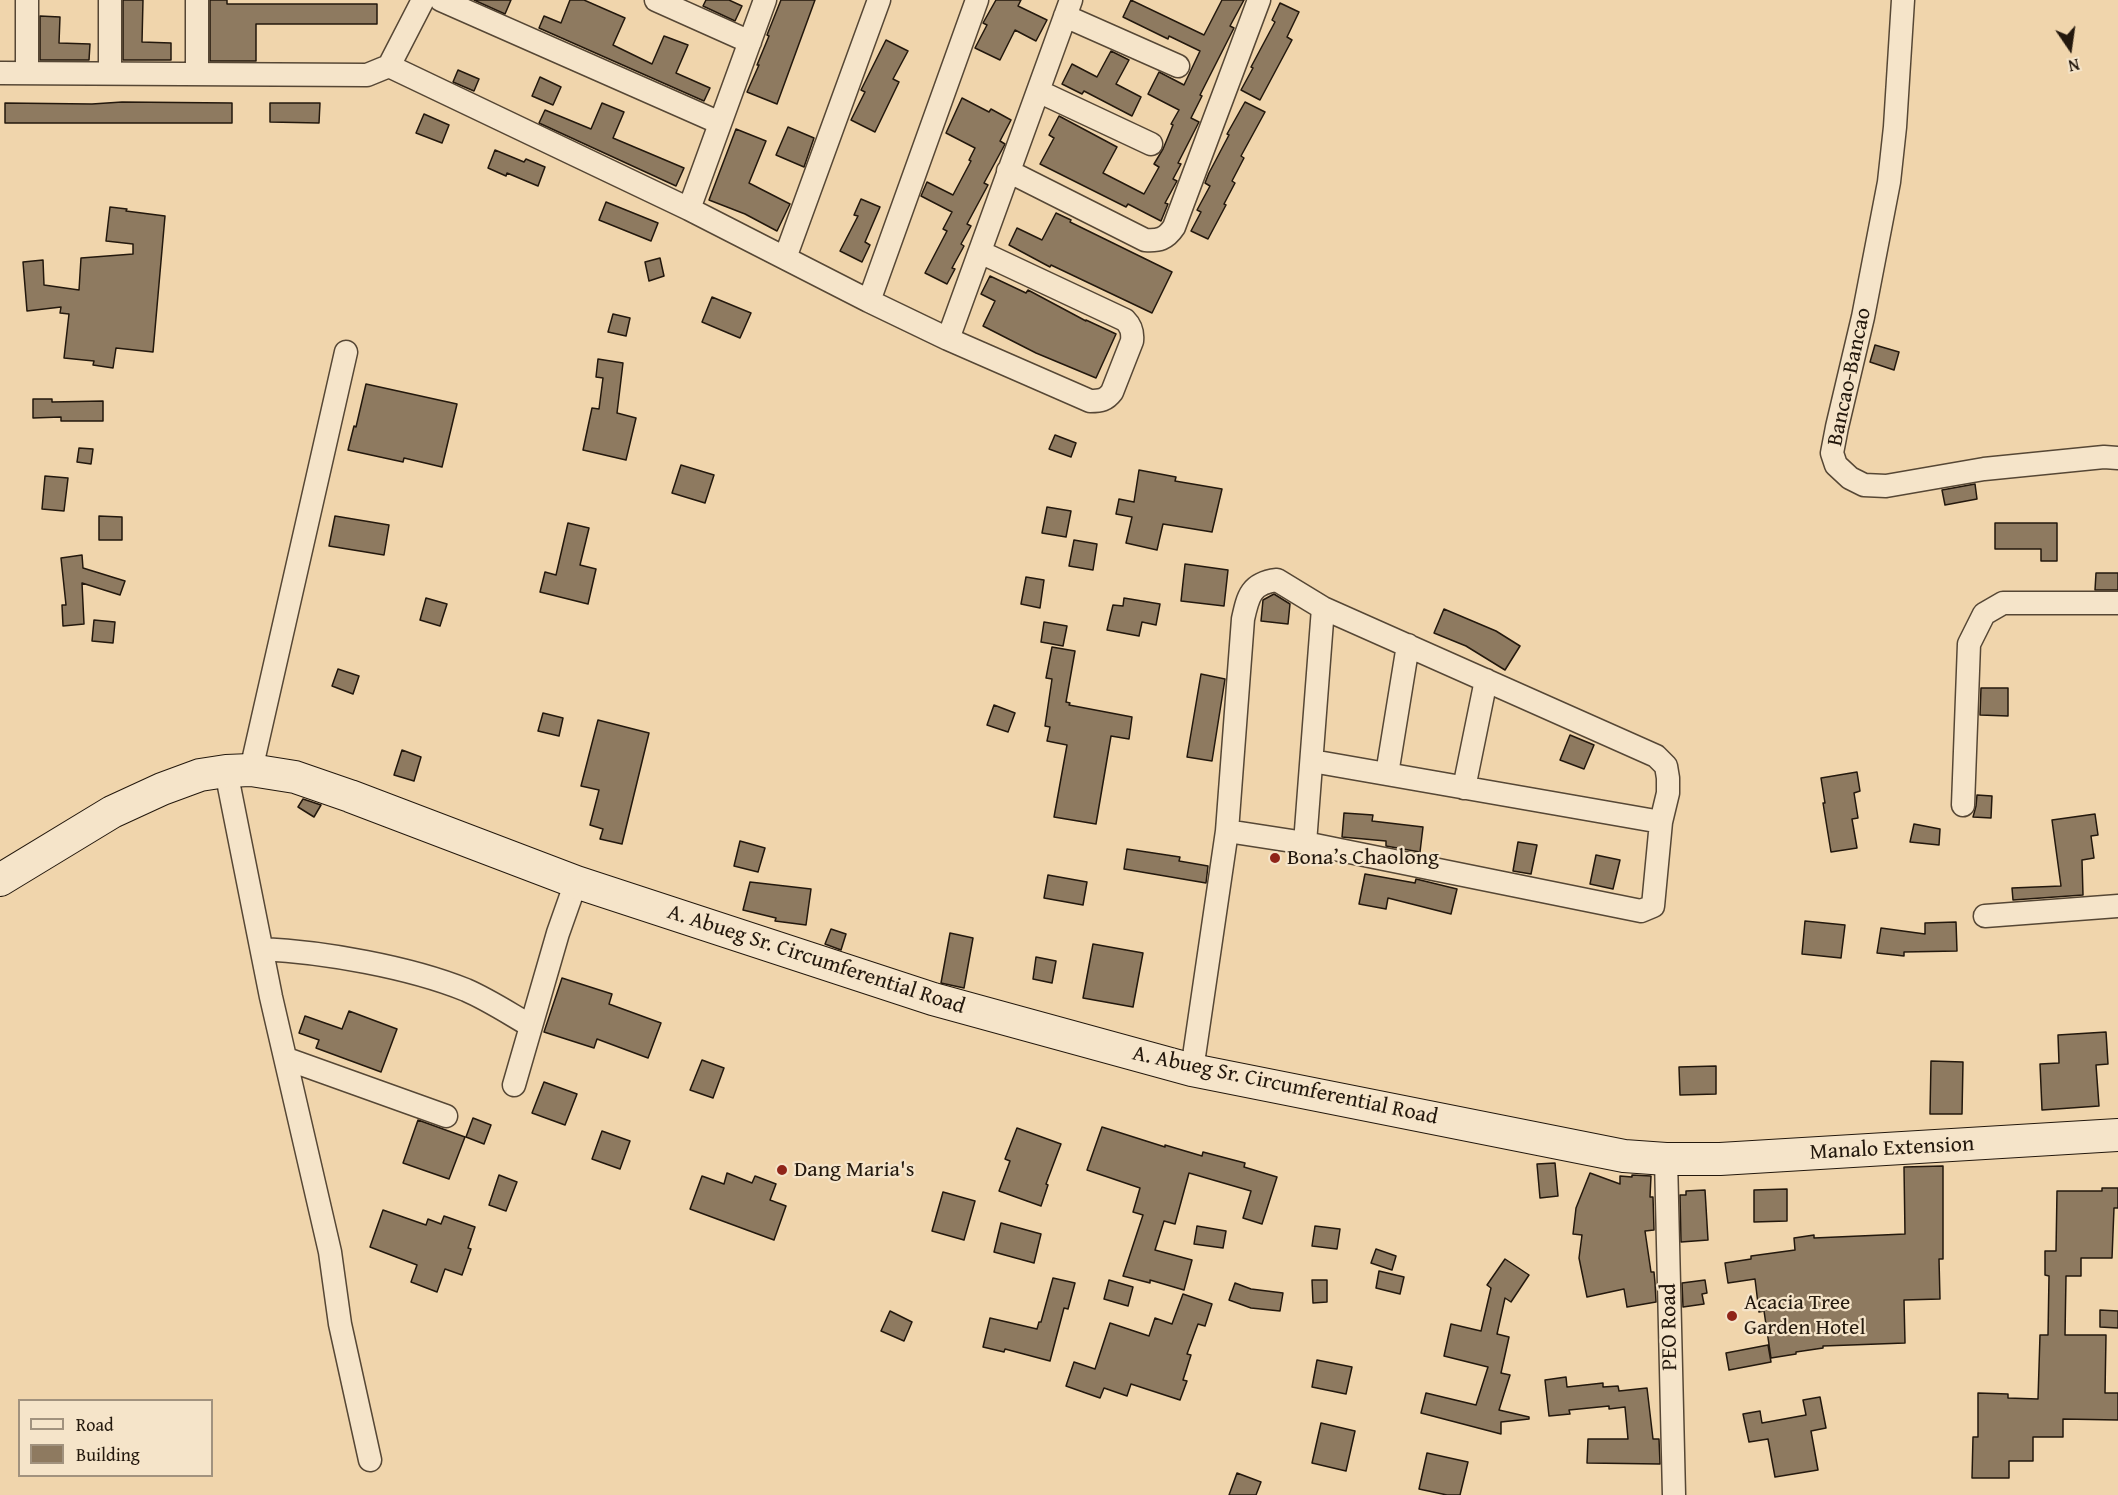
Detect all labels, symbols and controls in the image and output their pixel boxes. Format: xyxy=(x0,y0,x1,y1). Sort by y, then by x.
north arrow xyxy=(2040,18,2100,78)
text: N xyxy=(2066,53,2082,78)
street label: Bancao-Bancao xyxy=(1822,305,1878,449)
place label: Bona’s Chaolong xyxy=(1287,845,1439,871)
marker: Bona’s Chaolong xyxy=(1268,851,1282,865)
street label: A. Abueg Sr. Circumferential Road xyxy=(664,899,968,1021)
street label: A. Abueg Sr. Circumferential Road xyxy=(1130,1041,1440,1131)
street label: Manalo Extension xyxy=(1809,1132,1975,1166)
place label: Dang Maria's xyxy=(794,1157,914,1183)
marker: Dang Maria's xyxy=(775,1163,789,1177)
street label: PEO Road xyxy=(1656,1283,1684,1371)
place label: Acacia Tree Garden Hotel xyxy=(1744,1290,1866,1342)
marker: Acacia Tree Garden Hotel xyxy=(1725,1309,1739,1323)
legend xyxy=(18,1399,213,1477)
text: Road xyxy=(76,1411,114,1438)
text: Building xyxy=(76,1441,140,1468)

